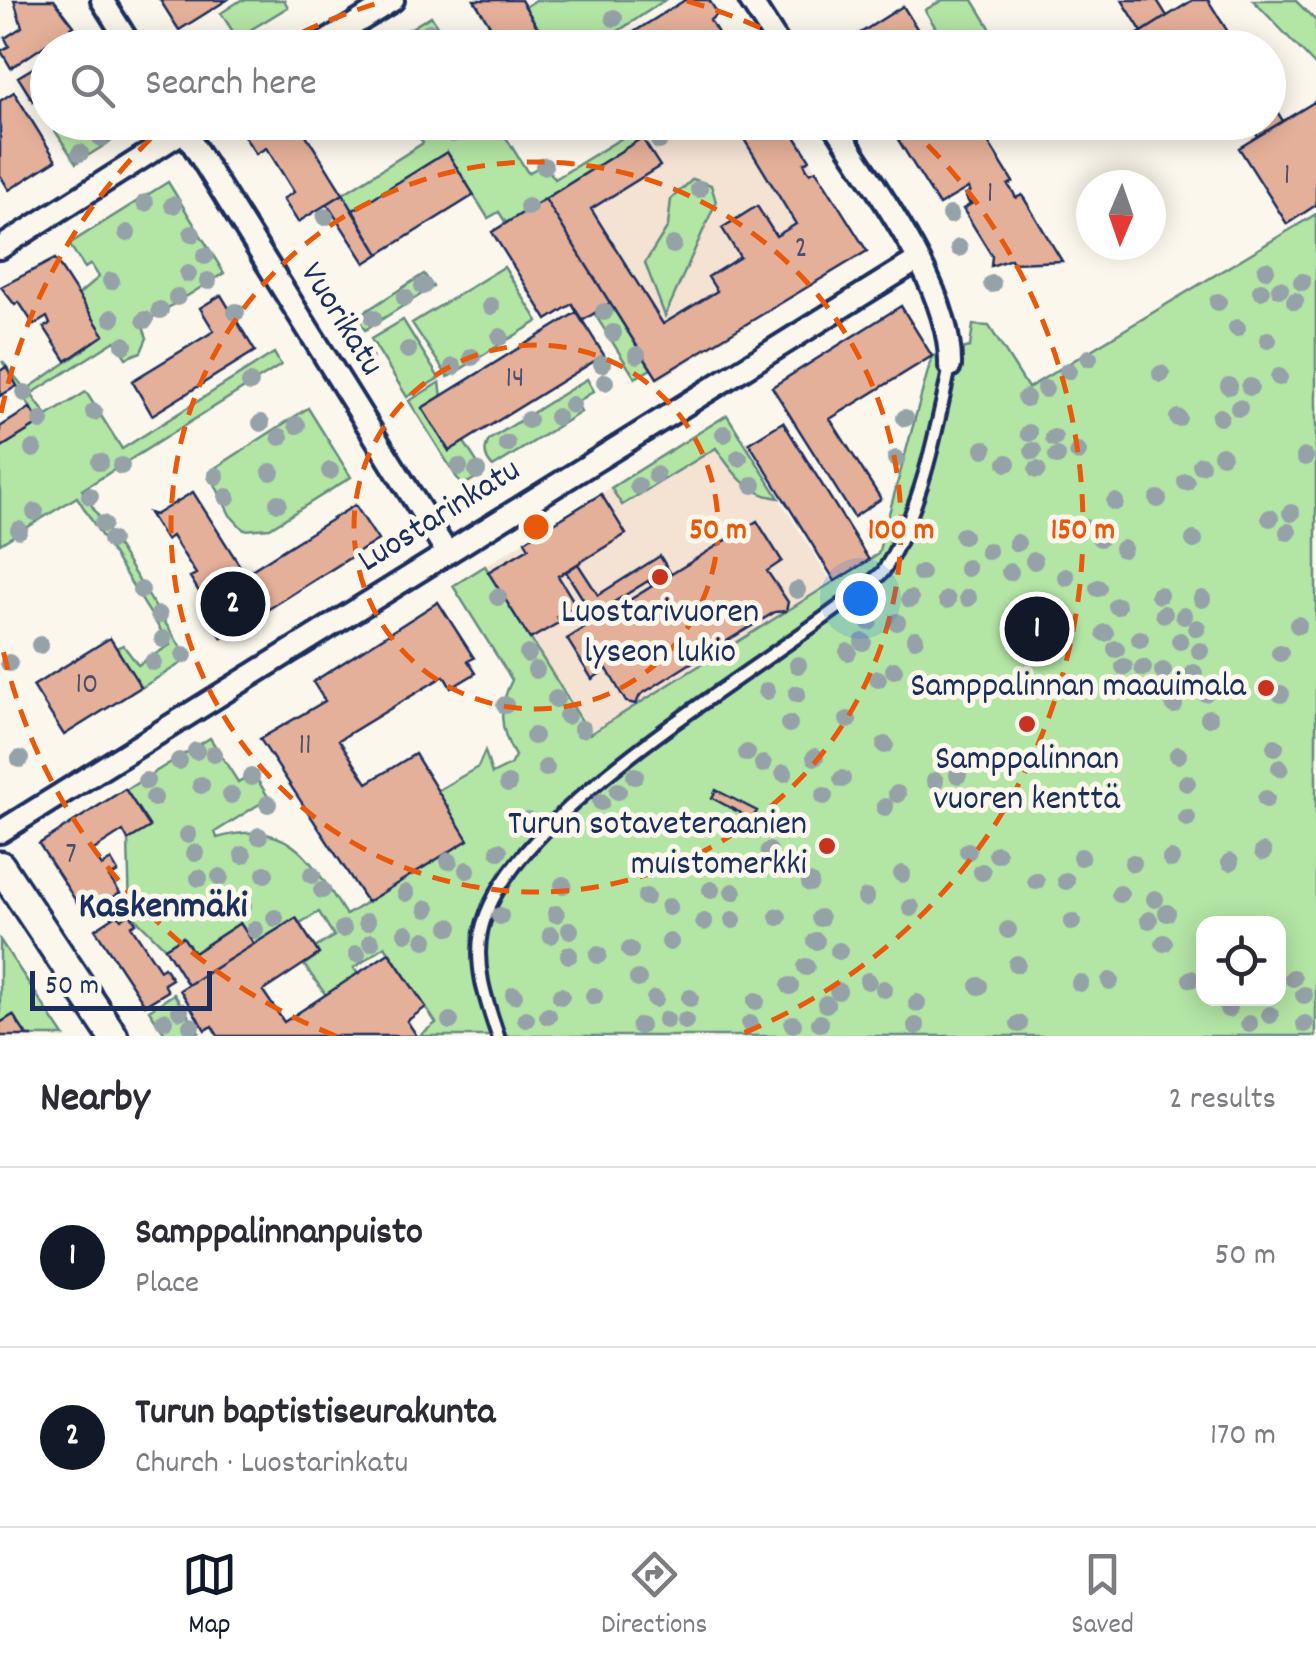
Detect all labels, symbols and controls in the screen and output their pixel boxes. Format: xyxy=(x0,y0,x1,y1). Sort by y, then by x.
search box xyxy=(30,30,1286,140)
icon: search xyxy=(65,58,120,113)
text: Search here xyxy=(145,58,317,113)
house number: 1 xyxy=(1284,156,1290,199)
north arrow xyxy=(1076,170,1166,260)
house number: 1 xyxy=(987,174,993,217)
house number: 2 xyxy=(794,229,808,272)
street label: Vuorikatu xyxy=(286,253,394,387)
house number: 14 xyxy=(505,359,525,402)
street label: Luostarinkatu xyxy=(349,447,531,587)
centre of rings xyxy=(518,509,554,545)
text: 50 m xyxy=(689,511,747,554)
text: 100 m xyxy=(868,511,934,554)
text: 150 m xyxy=(1051,511,1115,554)
pin: 2 xyxy=(200,566,266,642)
marker: Luostarivuoren lyseon lukio xyxy=(649,566,671,588)
your location xyxy=(835,573,886,624)
place label: Luostarivuoren lyseon lukio xyxy=(561,589,759,679)
pin: 1 xyxy=(1004,592,1070,666)
place label: Samppalinnan maauimala xyxy=(910,663,1247,713)
house number: 10 xyxy=(76,665,98,708)
marker: Samppalinnan maauimala xyxy=(1255,677,1277,699)
marker: Samppalinnan vuoren kenttä xyxy=(1016,713,1038,735)
house number: 11 xyxy=(298,726,312,769)
place label: Samppalinnan vuoren kenttä xyxy=(933,736,1121,826)
place label: Turun sotaveteraanien muistomerkki xyxy=(508,801,807,891)
house number: 7 xyxy=(65,835,77,878)
marker: Turun sotaveteraanien muistomerkki xyxy=(816,835,838,857)
district label: Kaskenmäki xyxy=(79,881,247,936)
map controls xyxy=(1196,916,1286,1006)
button: locate xyxy=(1196,916,1286,1006)
scale bar xyxy=(30,966,212,1010)
text: 50 m xyxy=(45,968,99,1008)
text: Nearby xyxy=(40,1071,150,1131)
text: 2 results xyxy=(1169,1078,1276,1124)
text: Samppalinnanpuisto xyxy=(135,1207,423,1262)
text: 1 xyxy=(69,1234,76,1280)
text: 50 m xyxy=(1214,1234,1276,1280)
text: Place xyxy=(135,1262,199,1308)
text: Turun baptistiseurakunta xyxy=(135,1387,495,1442)
text: 2 xyxy=(66,1414,79,1460)
text: 170 m xyxy=(1210,1414,1276,1460)
text: Church · Luostarinkatu xyxy=(135,1442,408,1488)
tab: Map xyxy=(182,1547,237,1647)
tab: Directions xyxy=(601,1547,707,1647)
tab: Saved xyxy=(1071,1547,1134,1647)

